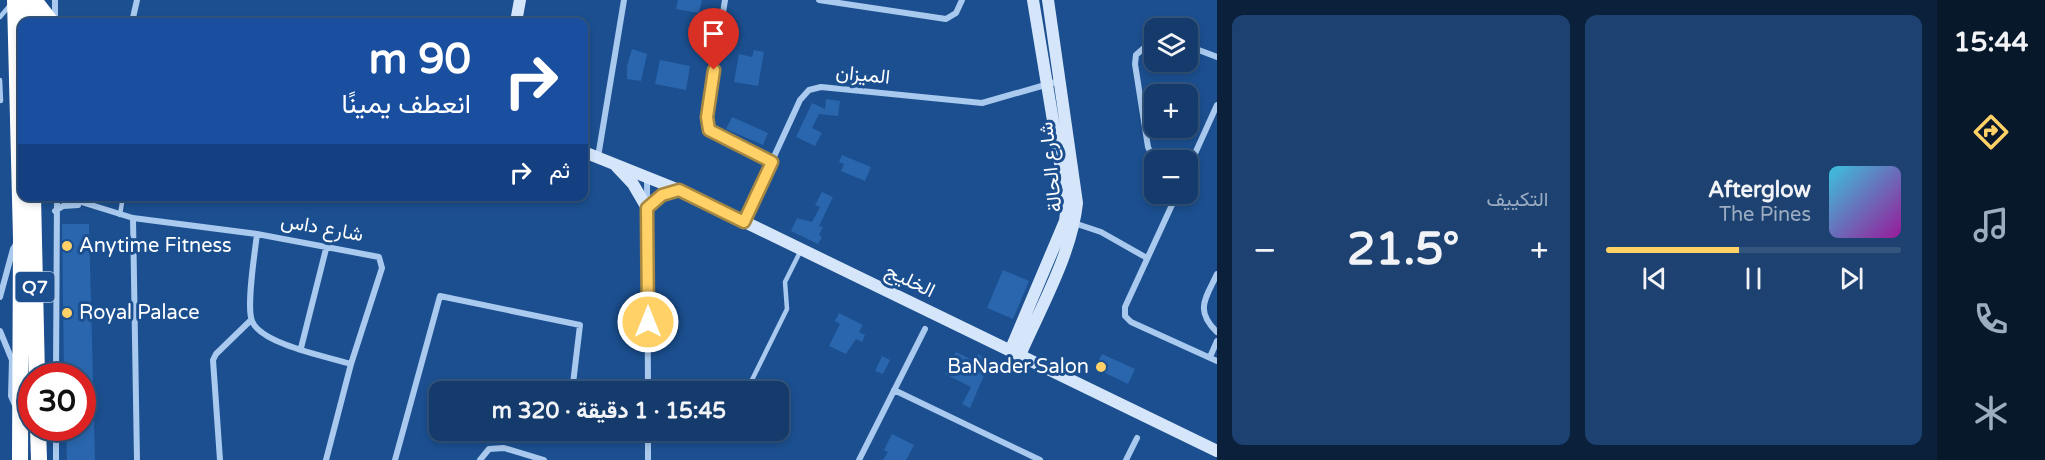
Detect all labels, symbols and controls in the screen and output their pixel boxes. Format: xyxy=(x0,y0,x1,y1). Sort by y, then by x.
pin xyxy=(688,8,739,70)
icon: arrive xyxy=(697,17,730,50)
map controls xyxy=(1144,18,1198,204)
button: layers xyxy=(1144,18,1198,72)
text: 15:44 xyxy=(1954,26,2028,59)
text: 90 m xyxy=(369,34,471,85)
icon: right xyxy=(492,42,570,120)
street label: الميزان xyxy=(835,60,891,90)
button: + xyxy=(1144,84,1198,138)
text: انعطف يمينًا xyxy=(341,88,471,121)
icon: directions xyxy=(1970,111,2012,153)
street label: شارع الحالة xyxy=(1034,120,1069,213)
button: − xyxy=(1144,150,1198,204)
icon: right xyxy=(504,156,537,189)
text: ثم xyxy=(549,158,570,184)
text: Afterglow xyxy=(1708,177,1811,203)
text: التكييف xyxy=(1486,188,1549,212)
text: The Pines xyxy=(1719,203,1811,227)
icon: music xyxy=(1970,204,2012,246)
street label: شارع داس xyxy=(279,209,365,248)
text: 21.5° xyxy=(1347,223,1460,277)
text: − xyxy=(1253,231,1277,270)
text: + xyxy=(1530,231,1548,270)
place label: Anytime Fitness xyxy=(79,234,232,258)
marker: Anytime Fitness xyxy=(60,239,74,253)
street label: الخليج xyxy=(881,259,939,304)
icon: previous xyxy=(1638,262,1671,295)
icon: pause xyxy=(1737,262,1770,295)
icon: next xyxy=(1835,262,1868,295)
road number: Q7 xyxy=(15,272,54,302)
position arrow xyxy=(616,290,680,354)
icon: phone xyxy=(1970,298,2012,340)
place label: Royal Palace xyxy=(79,301,200,325)
marker: Royal Palace xyxy=(60,306,74,320)
place label: BaNader Salon xyxy=(947,355,1089,379)
marker: BaNader Salon xyxy=(1094,360,1108,374)
speed limit sign: 30 xyxy=(18,363,96,441)
icon: climate xyxy=(1970,392,2012,434)
text: 15:45 · 1 دقيقة · 320 m xyxy=(492,398,726,424)

